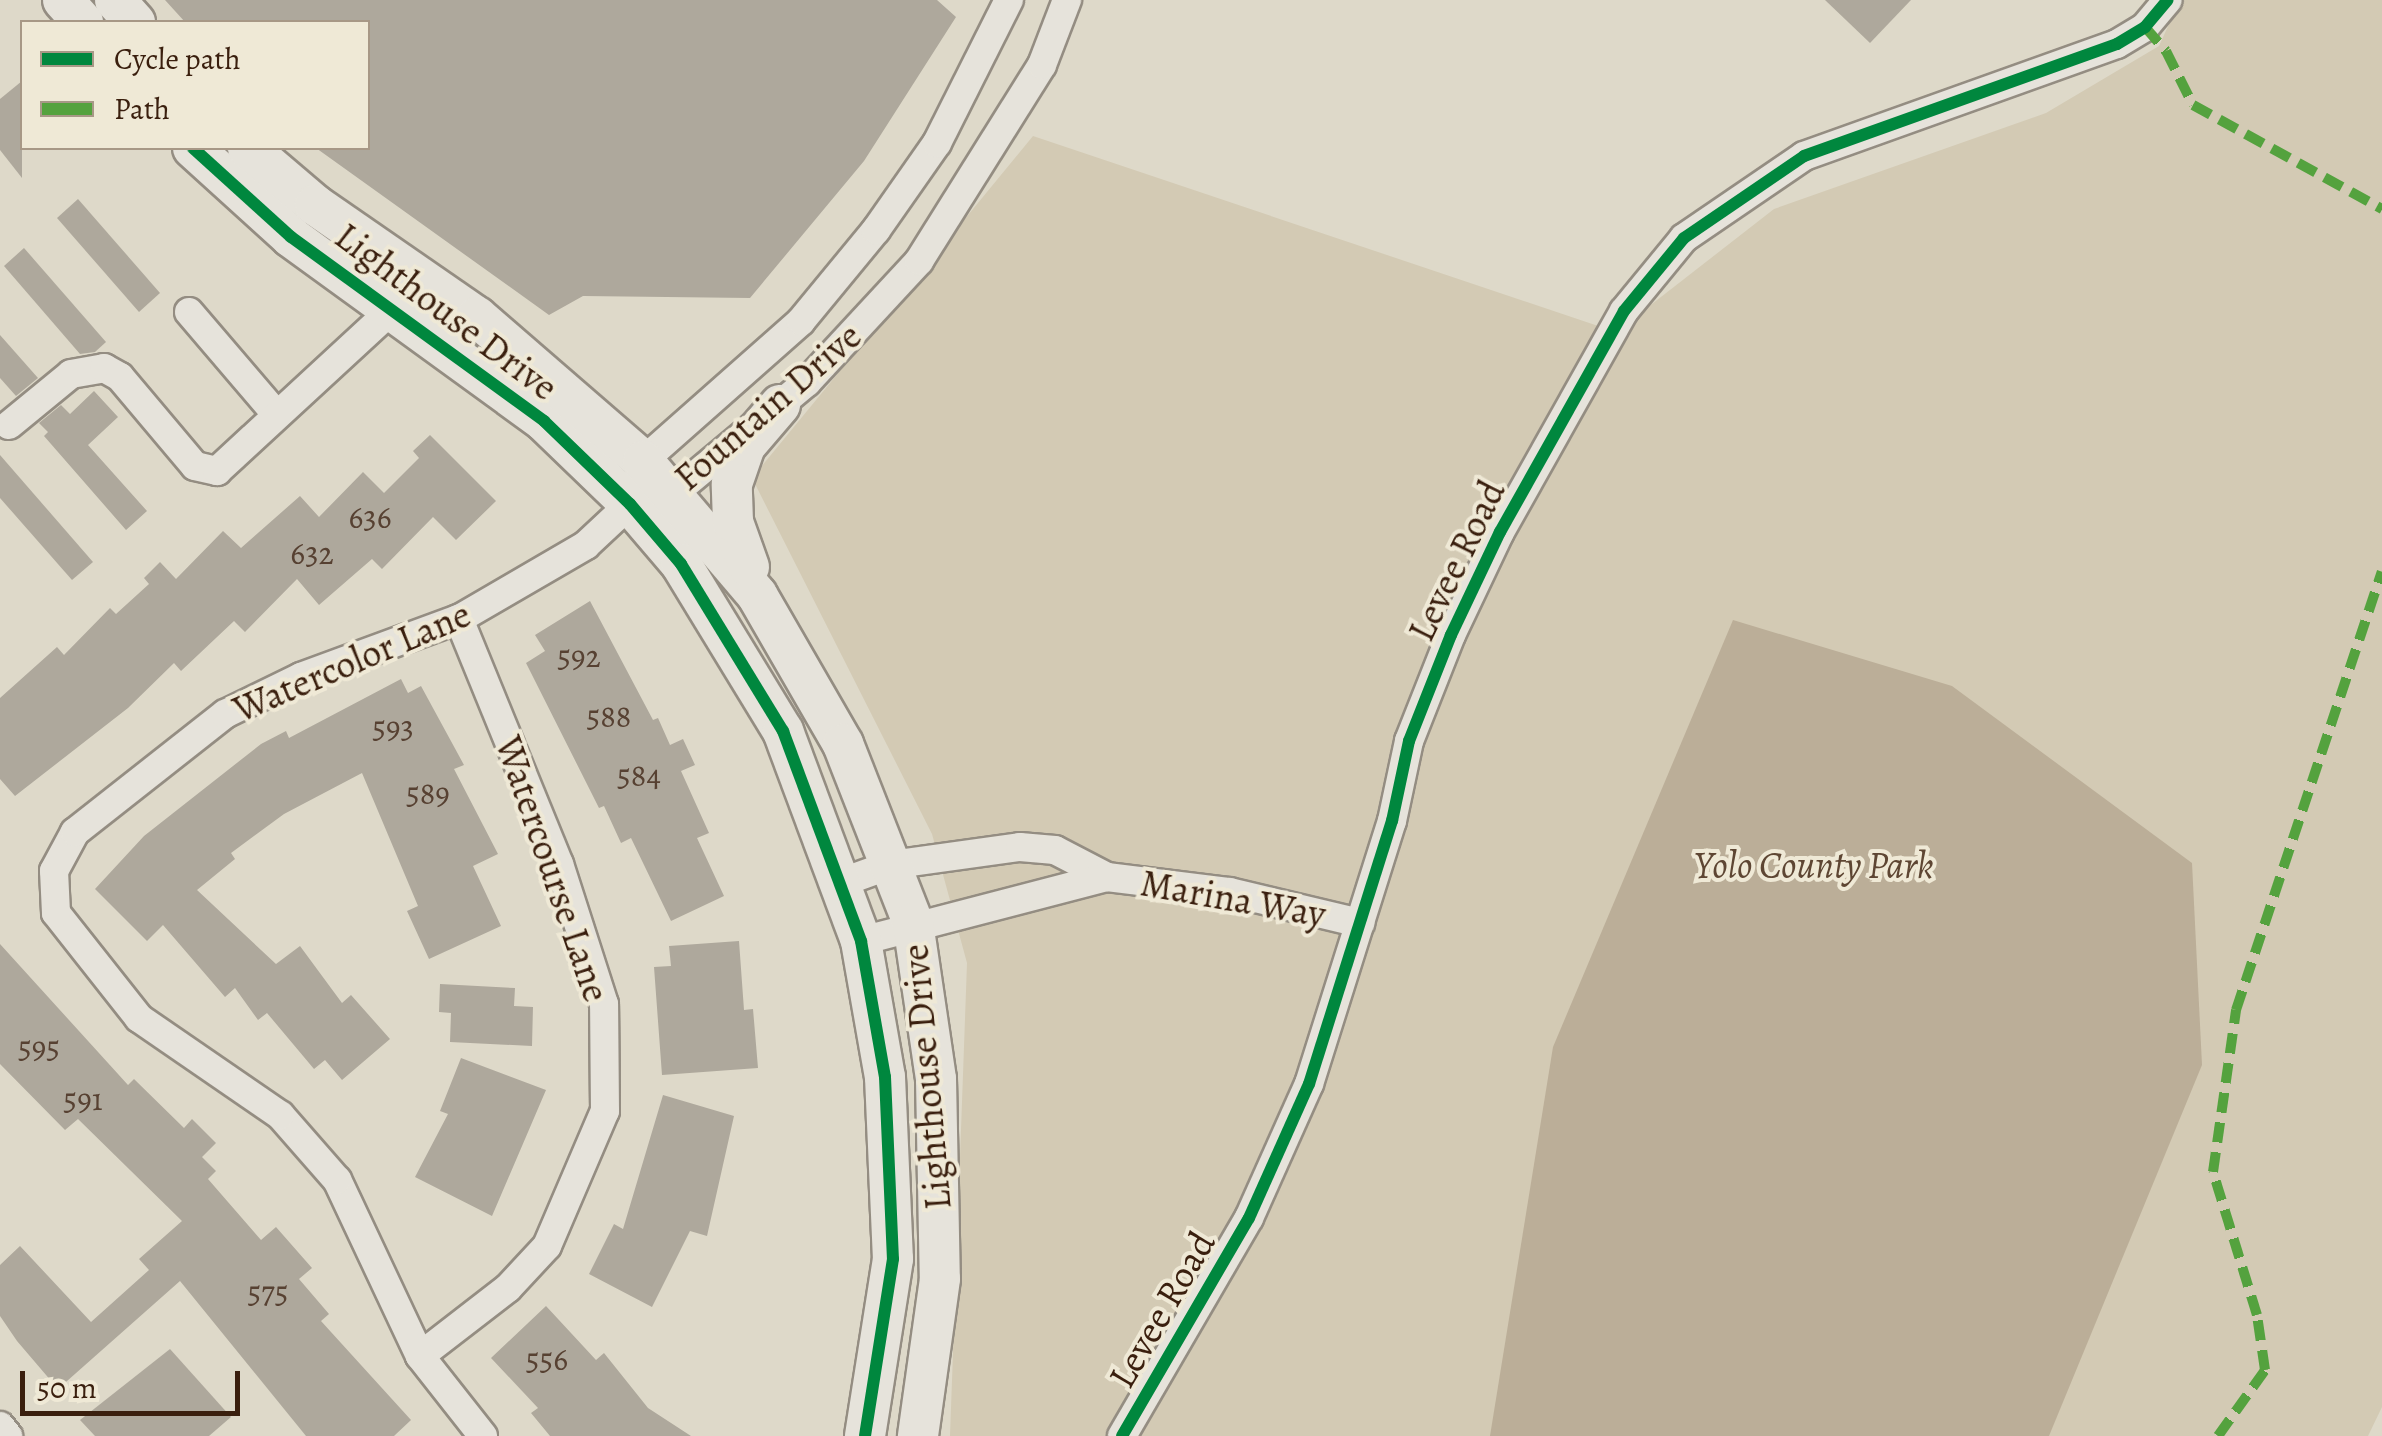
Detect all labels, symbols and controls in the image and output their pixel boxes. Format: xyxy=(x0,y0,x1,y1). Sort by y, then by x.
legend xyxy=(20,20,370,150)
text: Cycle path xyxy=(114,39,241,79)
text: Path xyxy=(114,89,170,129)
street label: Lighthouse Drive xyxy=(326,214,566,410)
street label: Fountain Drive xyxy=(665,313,871,501)
street label: Levee Road xyxy=(1399,473,1515,649)
house number: 636 xyxy=(349,498,391,536)
house number: 632 xyxy=(290,534,334,572)
street label: Watercolor Lane xyxy=(226,592,478,732)
house number: 592 xyxy=(557,637,601,675)
house number: 588 xyxy=(587,697,631,735)
house number: 593 xyxy=(372,708,414,746)
street label: Watercourse Lane xyxy=(485,730,619,1008)
house number: 584 xyxy=(617,756,661,794)
house number: 589 xyxy=(406,774,450,812)
park label: Yolo County Park xyxy=(1694,843,1934,889)
street label: Marina Way xyxy=(1137,860,1329,938)
street label: Lighthouse Drive xyxy=(893,942,961,1212)
house number: 595 xyxy=(18,1028,60,1066)
house number: 591 xyxy=(63,1080,103,1118)
street label: Levee Road xyxy=(1099,1224,1225,1396)
house number: 575 xyxy=(248,1273,288,1311)
house number: 556 xyxy=(526,1340,568,1378)
scale bar xyxy=(25,1351,245,1413)
text: 50 m xyxy=(37,1368,97,1408)

